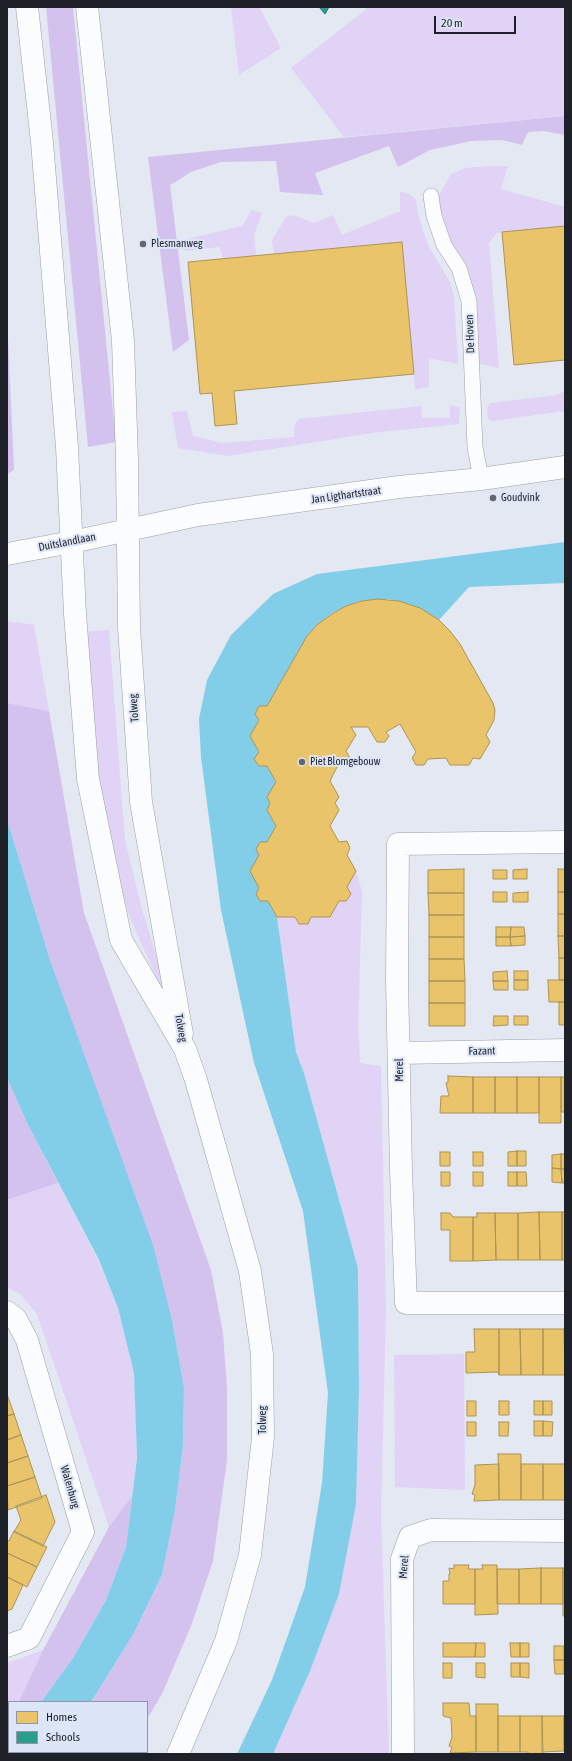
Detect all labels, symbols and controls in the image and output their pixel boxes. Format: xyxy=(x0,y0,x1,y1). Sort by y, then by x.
scale bar xyxy=(436,8,518,34)
text: 20 m xyxy=(441,16,463,30)
place label: Plesmanweg xyxy=(151,237,203,251)
marker: Plesmanweg xyxy=(138,239,148,249)
street label: De Hoven xyxy=(463,314,477,354)
street label: Jan Ligthartstraat xyxy=(310,484,382,506)
place label: Goudvink xyxy=(501,491,540,505)
marker: Goudvink xyxy=(488,493,498,503)
street label: Duitslandlaan xyxy=(37,530,97,554)
street label: Tolweg xyxy=(126,693,142,723)
place label: Piet Blomgebouw xyxy=(310,755,380,769)
marker: Piet Blomgebouw xyxy=(297,757,307,767)
street label: Tolweg xyxy=(172,1013,190,1043)
street label: Fazant xyxy=(468,1044,496,1058)
street label: Merel xyxy=(393,1058,407,1082)
street label: Tolweg xyxy=(256,1406,270,1434)
street label: Walenburg xyxy=(58,1464,82,1510)
street label: Merel xyxy=(396,1555,412,1579)
legend xyxy=(8,1701,148,1753)
text: Homes xyxy=(46,1710,77,1724)
text: Schools xyxy=(46,1730,80,1744)

